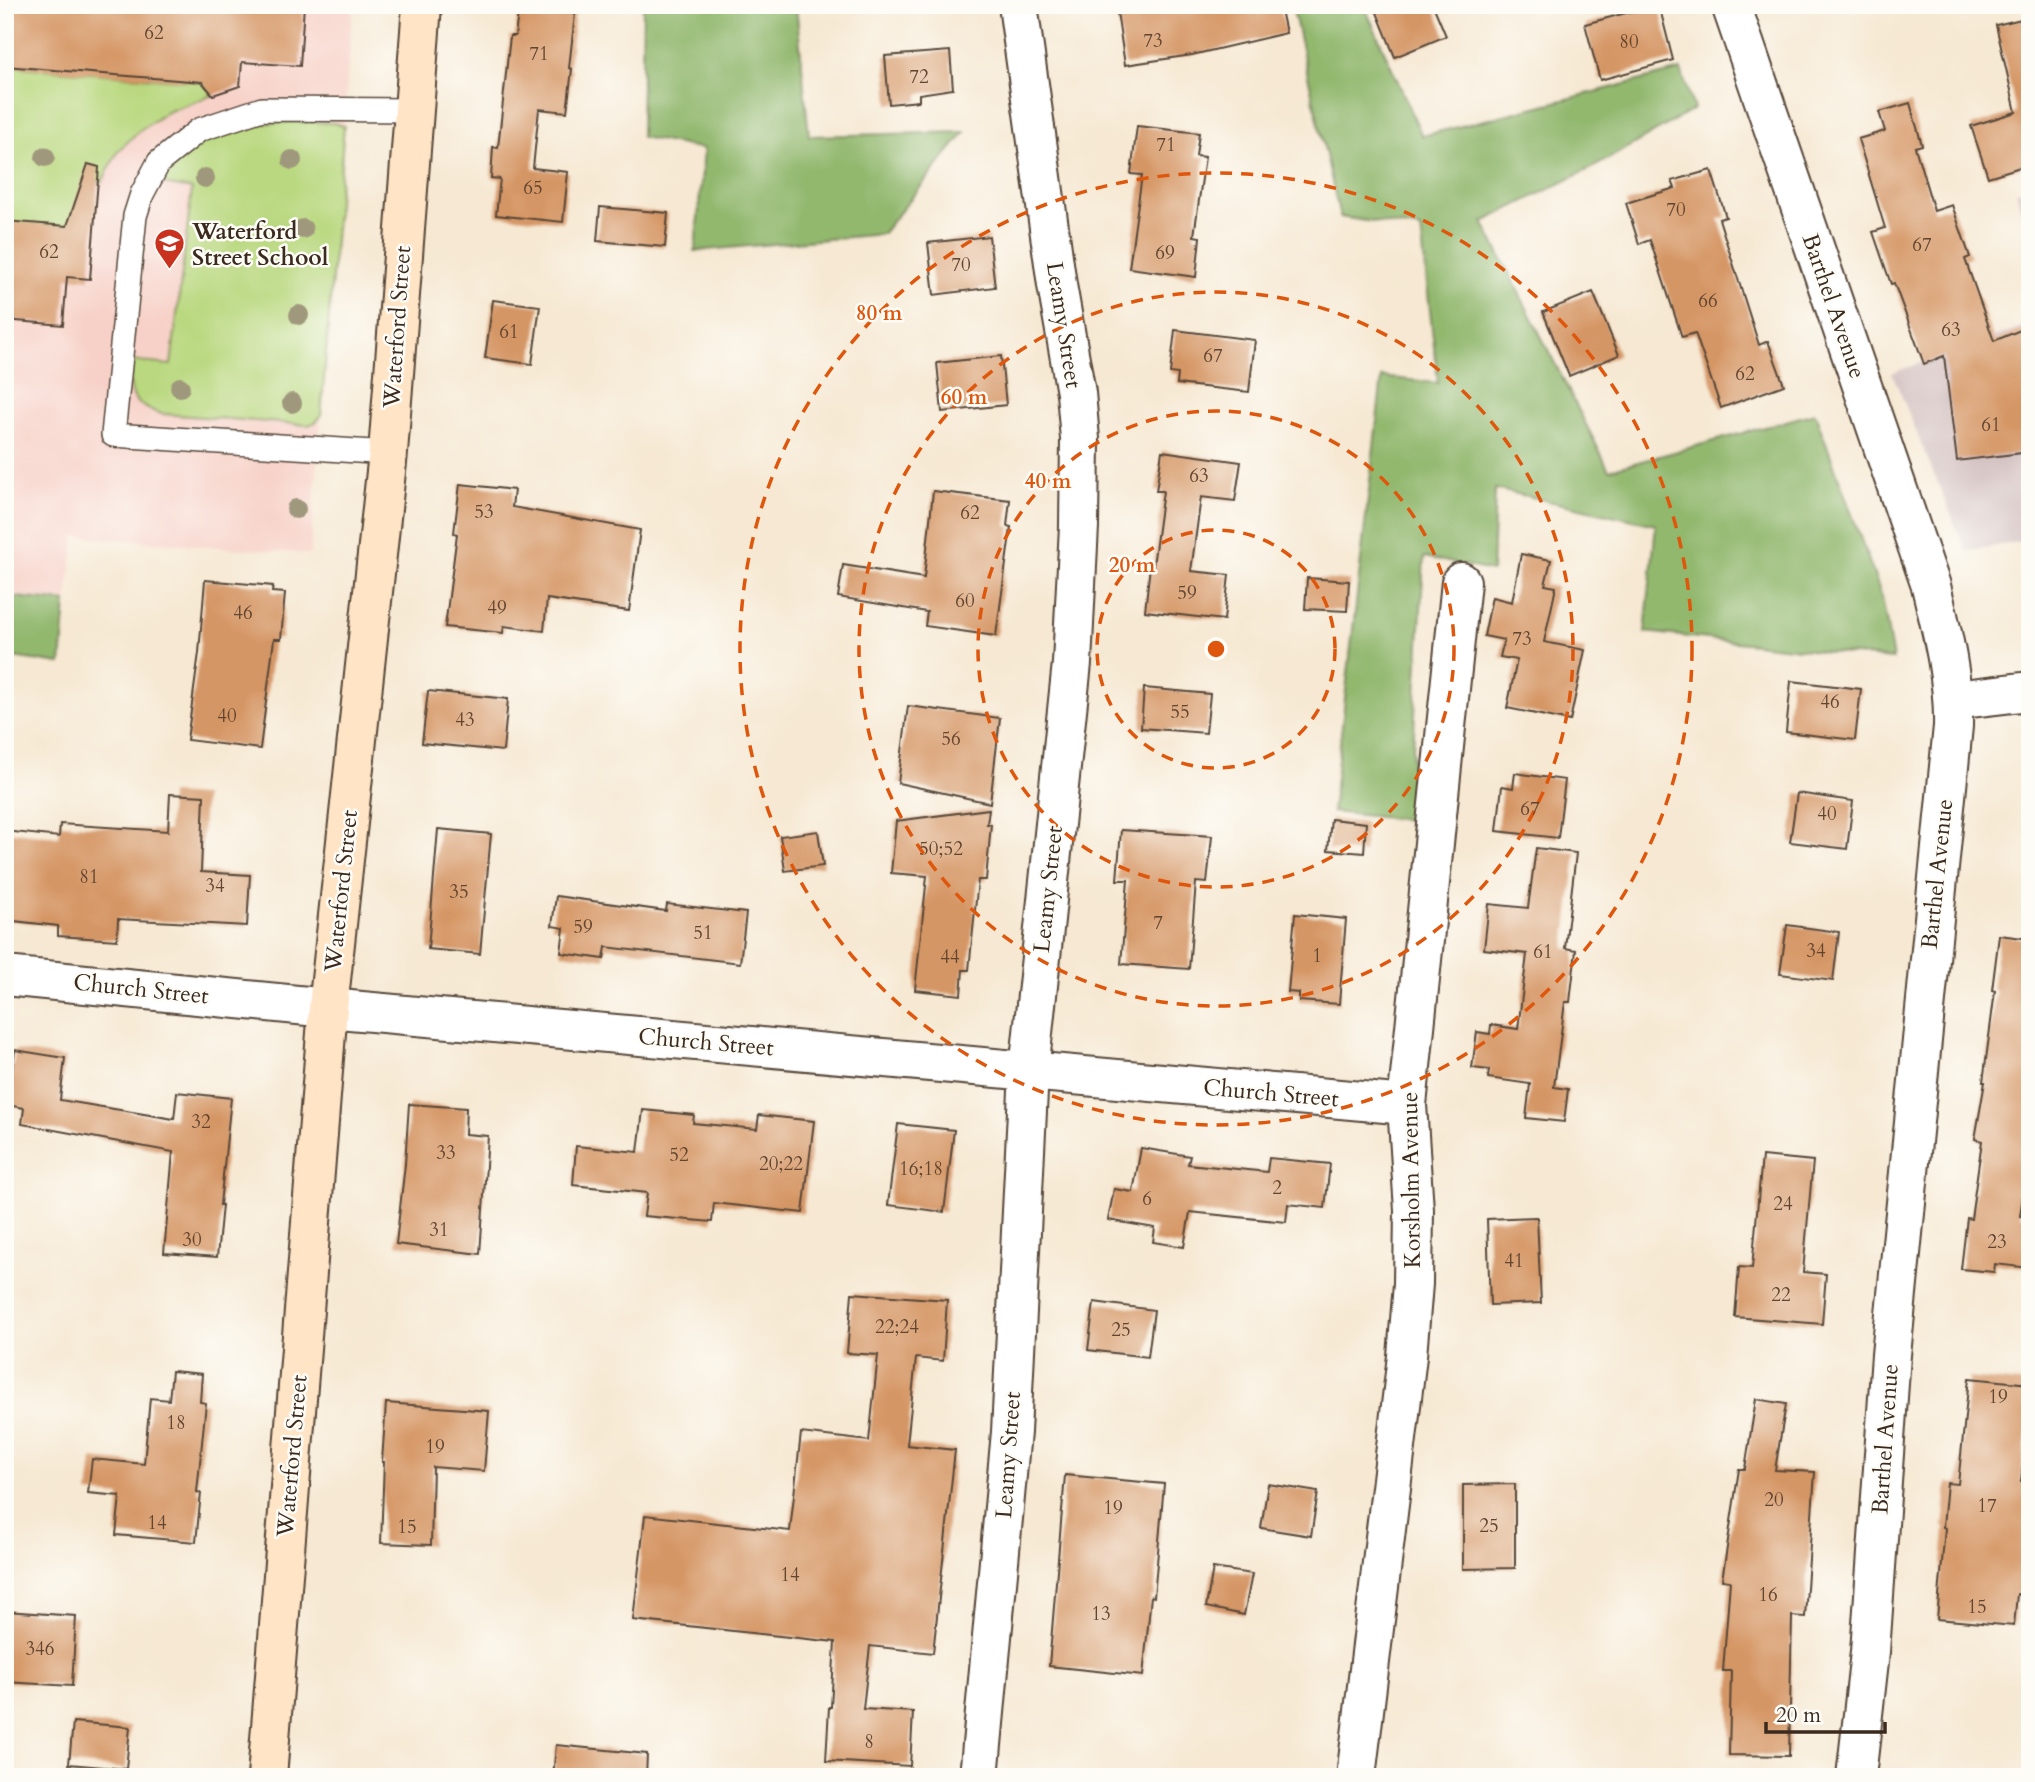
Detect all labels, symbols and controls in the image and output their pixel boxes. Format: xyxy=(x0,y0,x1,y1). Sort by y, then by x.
house number: 62 xyxy=(144,20,164,46)
house number: 73 xyxy=(1143,28,1163,54)
house number: 80 xyxy=(1619,29,1639,55)
house number: 71 xyxy=(529,41,549,67)
house number: 72 xyxy=(909,64,929,90)
house number: 71 xyxy=(1156,132,1176,158)
house number: 65 xyxy=(523,175,543,201)
house number: 70 xyxy=(1666,197,1686,223)
place label: Waterford Street School xyxy=(191,216,329,273)
school or university icon: Waterford Street School xyxy=(152,227,186,271)
street label: Barthel Avenue xyxy=(1795,230,1873,382)
house number: 67 xyxy=(1912,232,1932,258)
house number: 62 xyxy=(39,239,59,265)
house number: 69 xyxy=(1155,240,1175,266)
street label: Waterford Street xyxy=(376,245,418,410)
house number: 70 xyxy=(951,252,971,278)
street label: Leamy Street xyxy=(1039,260,1089,390)
house number: 66 xyxy=(1698,288,1718,314)
text: 80 m xyxy=(856,299,903,328)
house number: 63 xyxy=(1941,317,1961,343)
house number: 61 xyxy=(499,319,519,345)
house number: 67 xyxy=(1203,343,1223,369)
house number: 62 xyxy=(1735,361,1755,387)
text: 60 m xyxy=(941,383,988,412)
house number: 61 xyxy=(1981,412,2001,438)
house number: 63 xyxy=(1189,463,1209,489)
text: 40 m xyxy=(1025,467,1072,496)
house number: 53 xyxy=(474,499,494,525)
house number: 62 xyxy=(960,500,980,526)
text: 20 m xyxy=(1109,551,1156,580)
house number: 59 xyxy=(1177,580,1197,606)
house number: 60 xyxy=(955,588,975,614)
house number: 49 xyxy=(487,595,507,621)
house number: 46 xyxy=(233,600,253,626)
house number: 73 xyxy=(1512,626,1532,652)
centre of rings xyxy=(1204,637,1228,661)
house number: 46 xyxy=(1820,689,1840,715)
house number: 55 xyxy=(1170,699,1190,725)
house number: 40 xyxy=(217,703,237,729)
house number: 43 xyxy=(455,707,475,733)
house number: 56 xyxy=(941,726,961,752)
house number: 67 xyxy=(1520,796,1540,822)
street label: Barthel Avenue xyxy=(1914,797,1960,951)
house number: 40 xyxy=(1817,801,1837,827)
street label: Waterford Street xyxy=(317,808,365,975)
street label: Leamy Street xyxy=(1026,824,1070,954)
house number: 50;52 xyxy=(919,836,963,862)
house number: 81 xyxy=(79,864,99,890)
house number: 34 xyxy=(205,873,225,899)
house number: 35 xyxy=(449,879,469,905)
house number: 7 xyxy=(1153,910,1163,936)
house number: 59 xyxy=(573,914,593,940)
house number: 51 xyxy=(693,920,713,946)
house number: 34 xyxy=(1806,938,1826,964)
house number: 61 xyxy=(1533,939,1553,965)
house number: 1 xyxy=(1312,943,1322,969)
house number: 44 xyxy=(940,944,960,970)
street label: Church Street xyxy=(72,966,210,1012)
street label: Church Street xyxy=(637,1021,775,1063)
street label: Church Street xyxy=(1202,1072,1340,1114)
street label: Korsholm Avenue xyxy=(1394,1091,1428,1269)
house number: 32 xyxy=(191,1109,211,1135)
house number: 33 xyxy=(436,1140,456,1166)
house number: 52 xyxy=(669,1142,689,1168)
house number: 20;22 xyxy=(759,1151,803,1177)
house number: 16;18 xyxy=(899,1156,943,1182)
house number: 2 xyxy=(1272,1175,1282,1201)
house number: 6 xyxy=(1142,1186,1152,1212)
house number: 24 xyxy=(1773,1191,1793,1217)
house number: 31 xyxy=(429,1217,449,1243)
house number: 30 xyxy=(182,1227,202,1253)
house number: 23 xyxy=(1987,1229,2007,1255)
house number: 41 xyxy=(1504,1248,1524,1274)
house number: 22 xyxy=(1771,1282,1791,1308)
house number: 22;24 xyxy=(875,1314,919,1340)
house number: 25 xyxy=(1111,1317,1131,1343)
street label: Barthel Avenue xyxy=(1864,1363,1906,1515)
street label: Waterford Street xyxy=(269,1373,315,1540)
house number: 19 xyxy=(1988,1384,2008,1410)
street label: Leamy Street xyxy=(988,1390,1028,1520)
house number: 18 xyxy=(166,1410,186,1436)
house number: 19 xyxy=(425,1434,445,1460)
house number: 20 xyxy=(1764,1487,1784,1513)
house number: 17 xyxy=(1977,1493,1997,1519)
house number: 19 xyxy=(1103,1495,1123,1521)
house number: 14 xyxy=(147,1510,167,1536)
house number: 25 xyxy=(1479,1513,1499,1539)
house number: 15 xyxy=(397,1514,417,1540)
house number: 14 xyxy=(780,1562,800,1588)
house number: 16 xyxy=(1758,1582,1778,1608)
house number: 15 xyxy=(1967,1594,1987,1620)
house number: 13 xyxy=(1091,1601,1111,1627)
house number: 346 xyxy=(25,1636,55,1662)
scale bar xyxy=(1766,1691,1884,1735)
text: 20 m xyxy=(1776,1701,1821,1730)
house number: 8 xyxy=(864,1729,874,1755)

